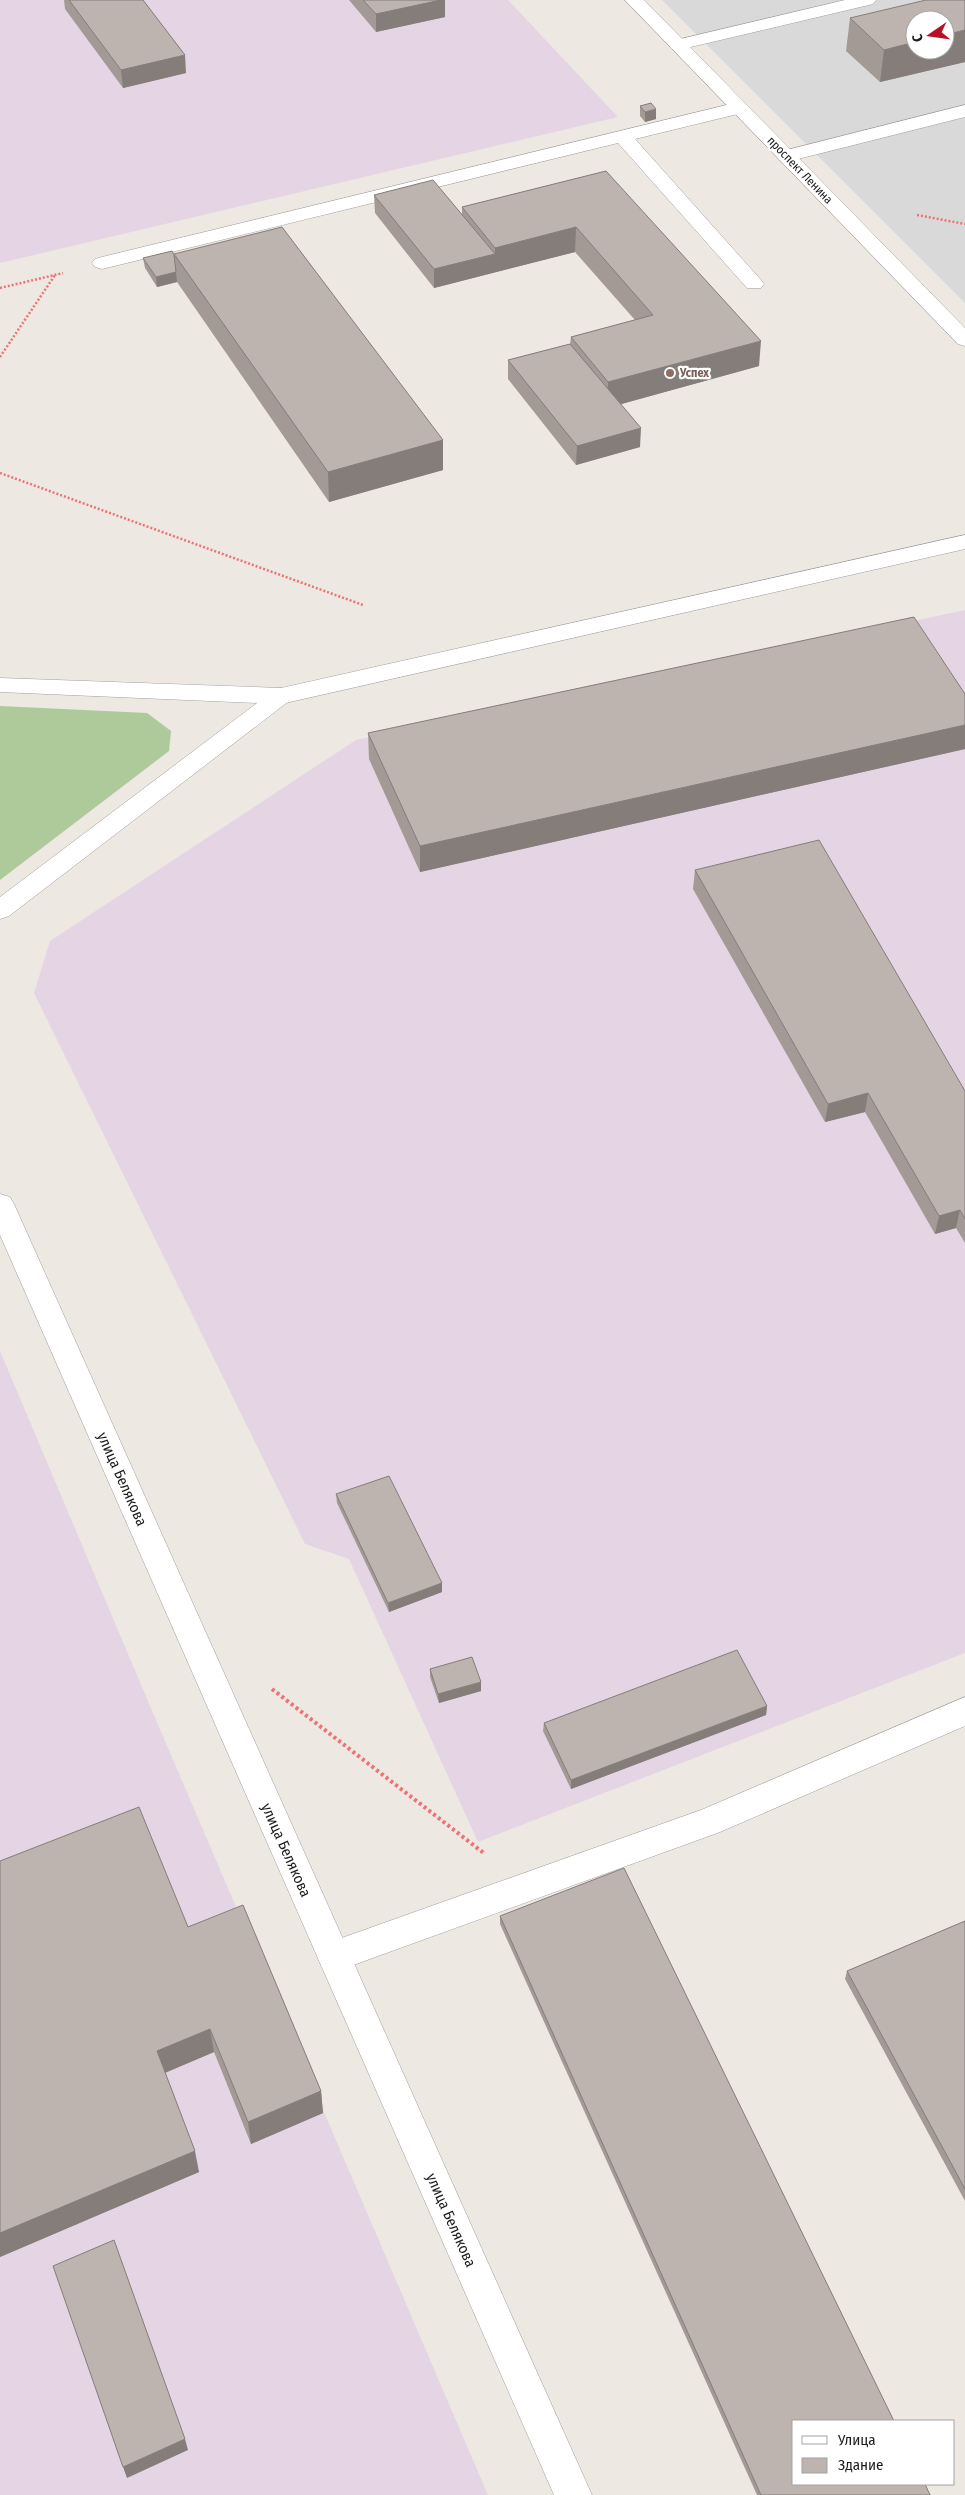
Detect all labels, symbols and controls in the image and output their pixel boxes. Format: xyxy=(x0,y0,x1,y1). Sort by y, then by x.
north arrow xyxy=(905,10,955,60)
text: С xyxy=(909,32,927,43)
street label: проспект Ленина xyxy=(764,134,836,207)
place label: Успех xyxy=(679,366,709,380)
marker: Успех xyxy=(664,367,676,379)
street label: улица Белякова xyxy=(93,1429,151,1529)
street label: улица Белякова xyxy=(257,1800,315,1900)
street label: улица Белякова xyxy=(422,2170,480,2270)
legend xyxy=(792,2420,955,2485)
text: Улица xyxy=(837,2431,876,2449)
text: Здание xyxy=(838,2456,884,2474)

